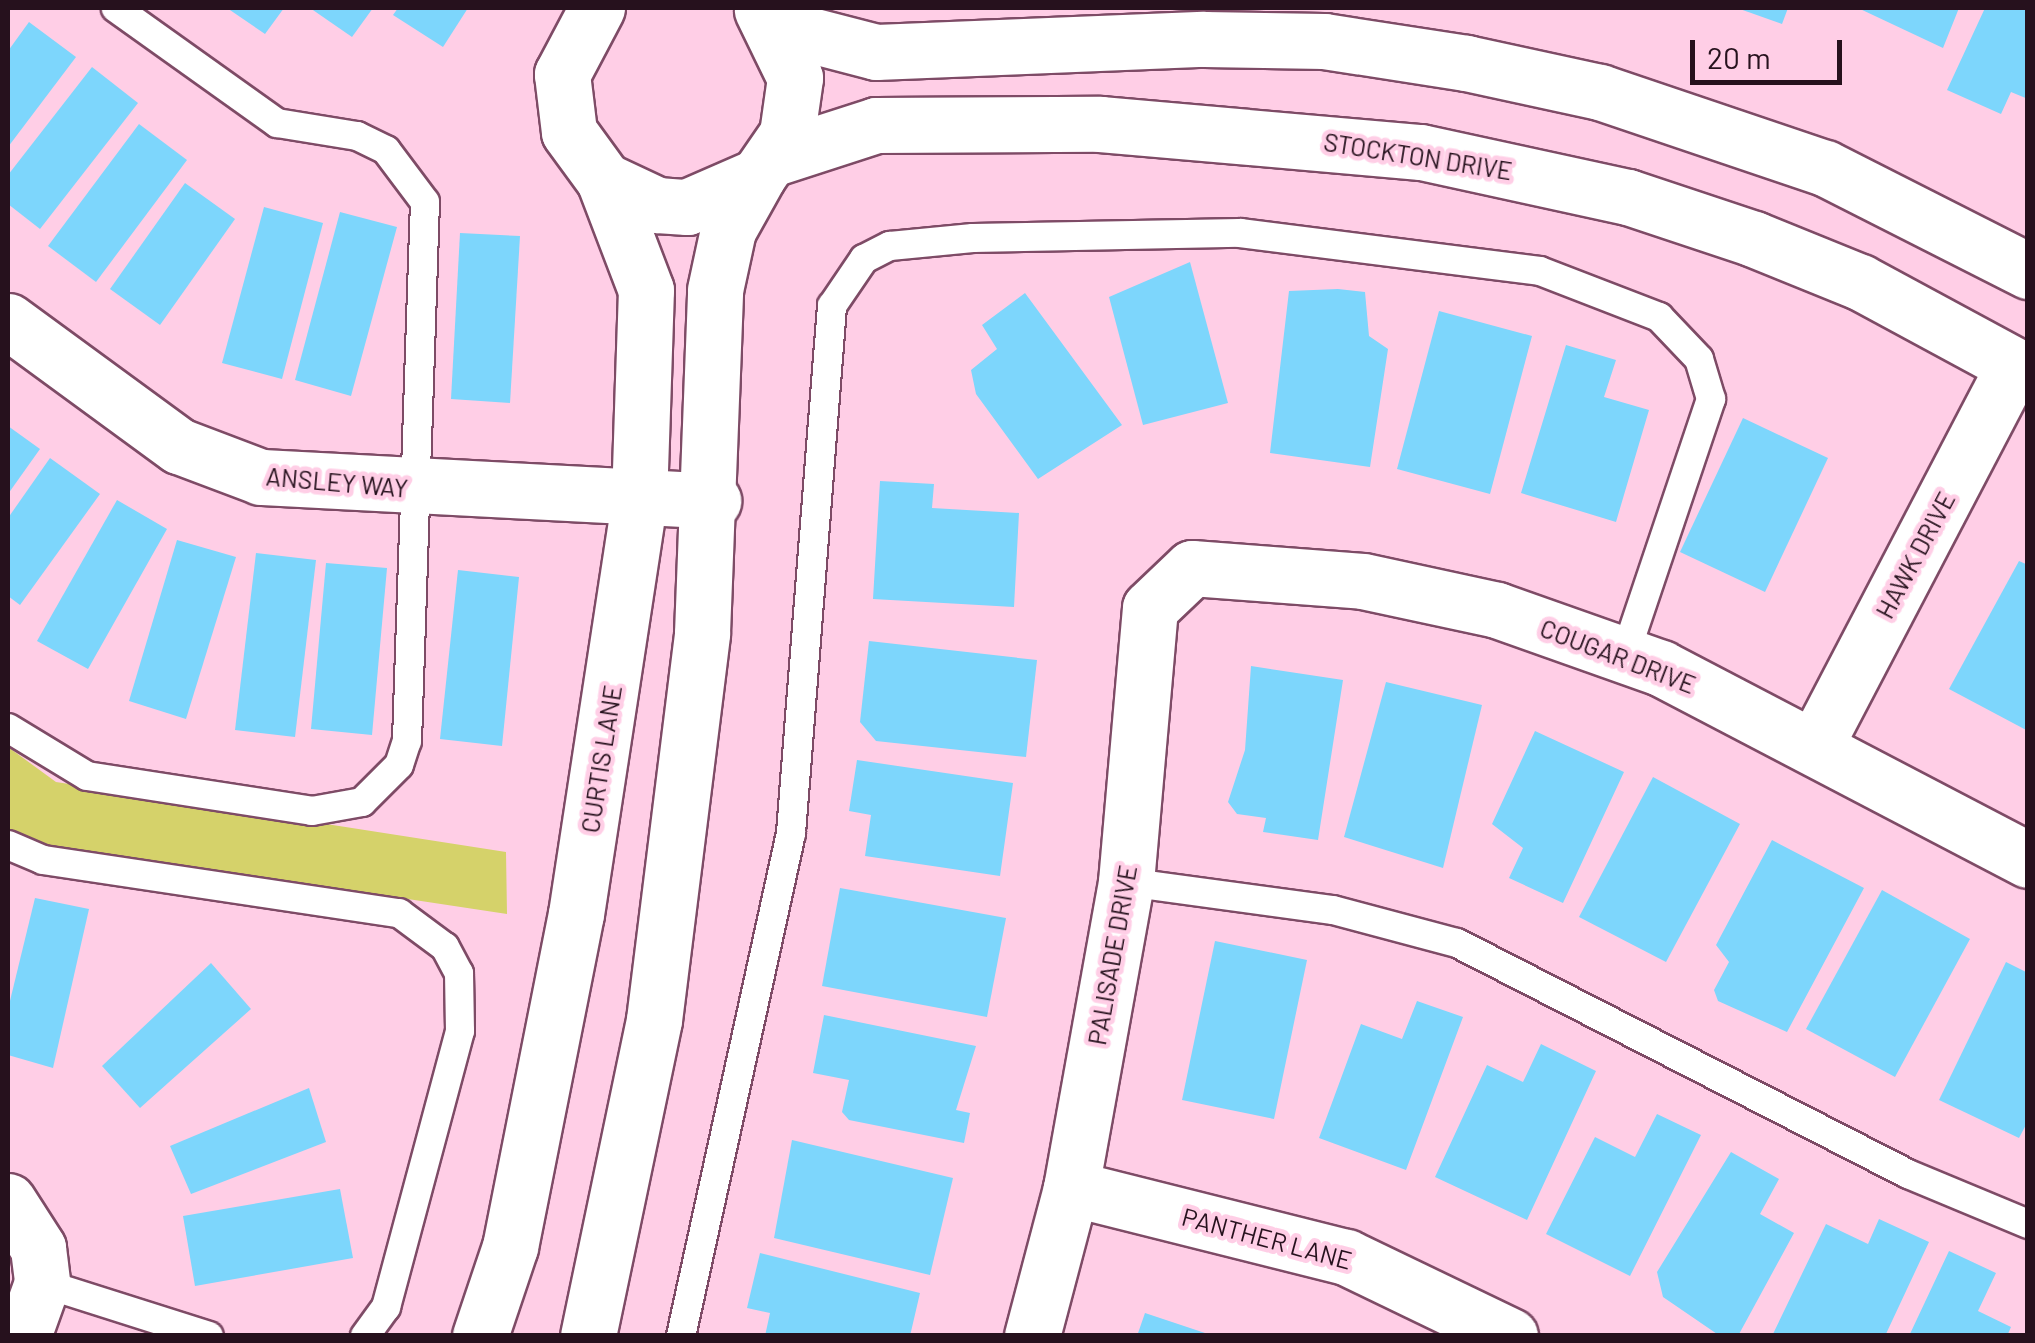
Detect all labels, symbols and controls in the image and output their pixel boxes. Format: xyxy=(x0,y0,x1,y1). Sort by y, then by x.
scale bar xyxy=(1695,20,1848,82)
text: 20 m xyxy=(1707,39,1771,75)
street label: STOCKTON DRIVE xyxy=(1322,126,1514,186)
street label: ANSLEY WAY xyxy=(265,461,409,503)
street label: HAWK DRIVE xyxy=(1869,487,1961,623)
street label: COUGAR DRIVE xyxy=(1536,613,1700,699)
street label: CURTIS LANE xyxy=(575,683,627,835)
street label: PALISADE DRIVE xyxy=(1081,863,1143,1047)
street label: PANTHER LANE xyxy=(1179,1201,1355,1275)

